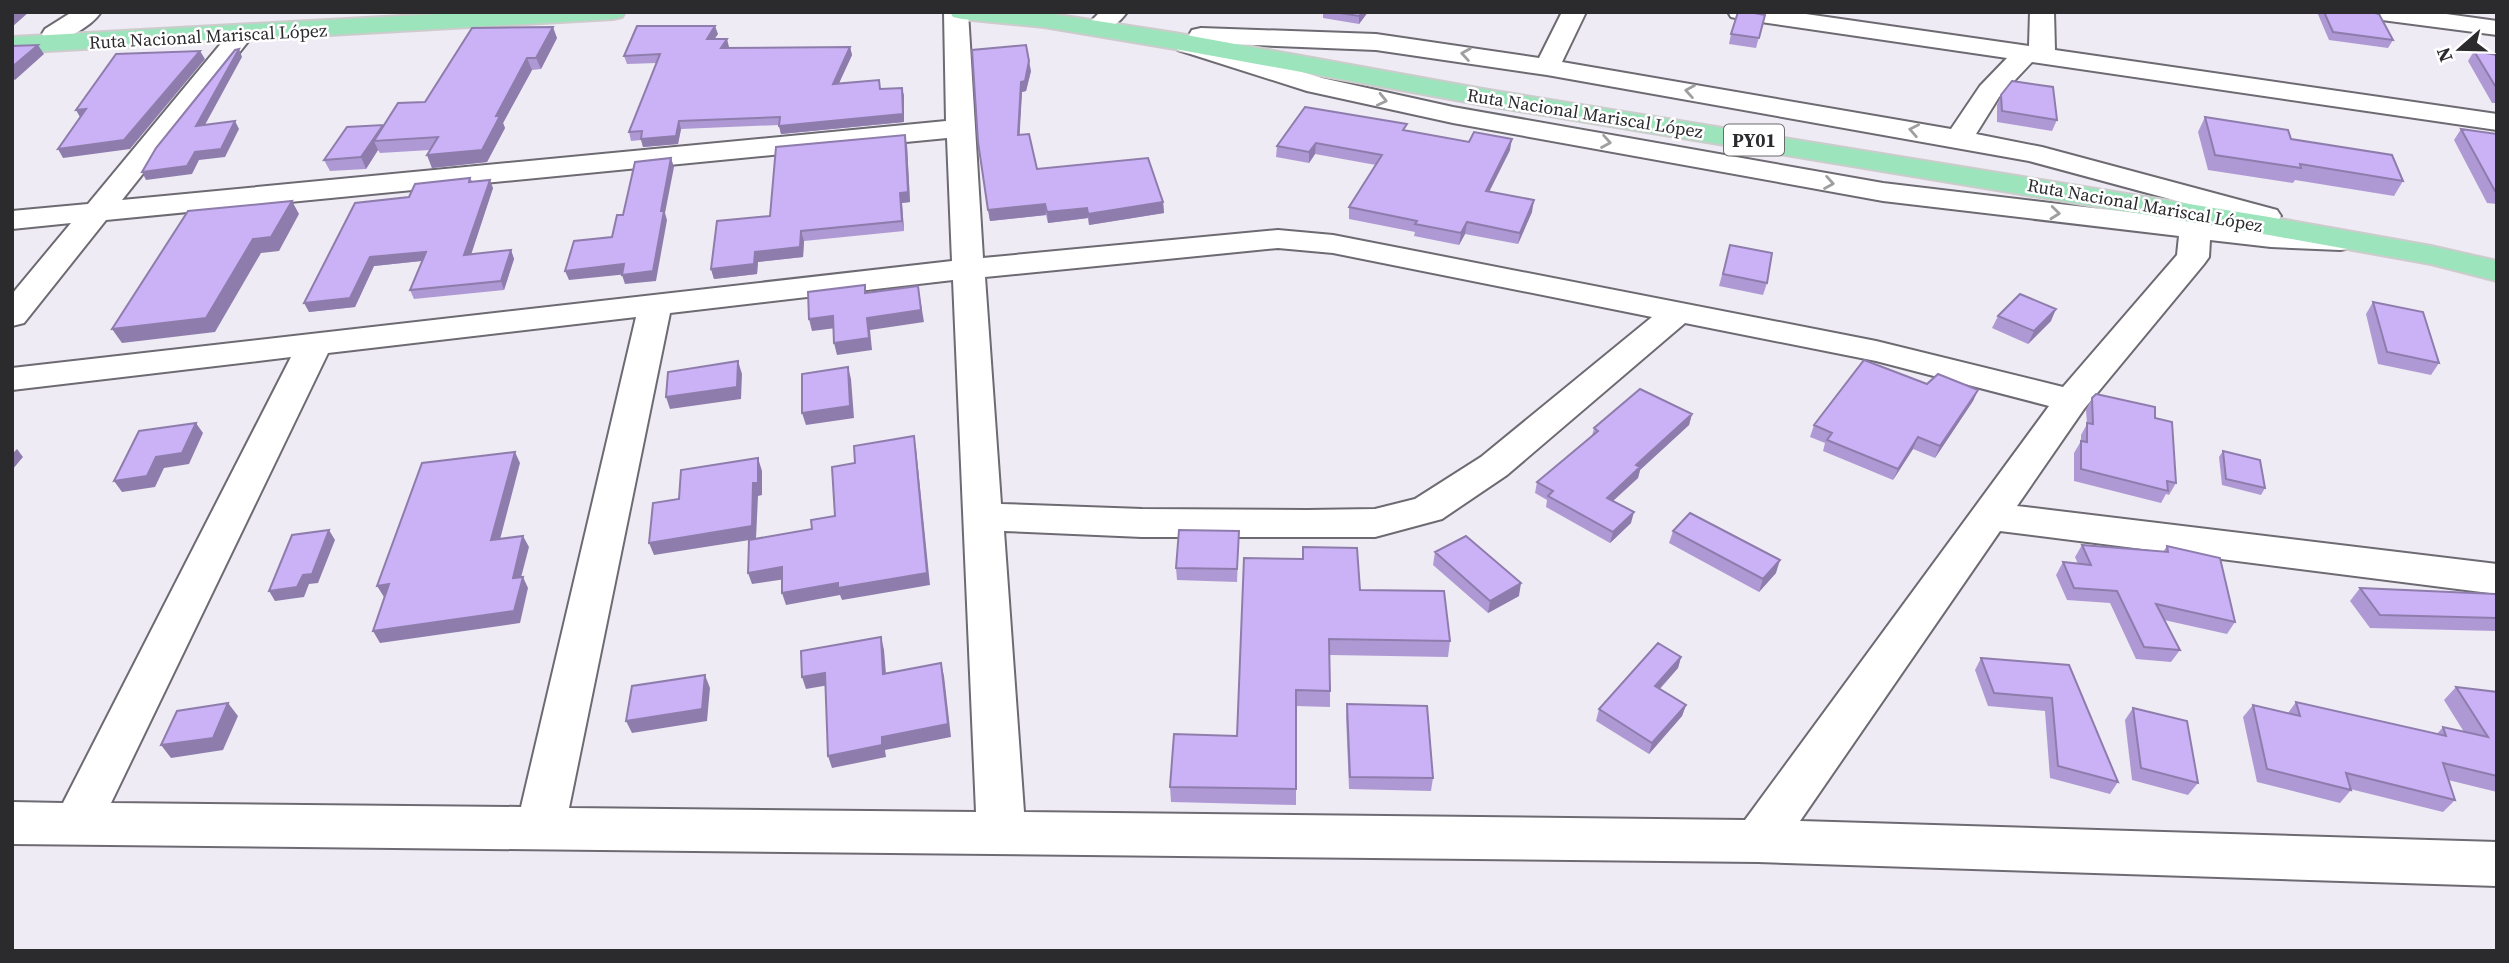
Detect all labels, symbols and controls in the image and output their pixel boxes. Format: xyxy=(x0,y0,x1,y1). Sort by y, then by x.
north arrow xyxy=(2425,14,2495,84)
street label: Ruta Nacional Mariscal López xyxy=(88,17,328,55)
text: N xyxy=(2429,44,2459,66)
one-way arrow xyxy=(1460,47,1472,62)
street label: Ruta Nacional Mariscal López xyxy=(1465,82,1705,144)
one-way arrow xyxy=(1684,84,1696,99)
one-way arrow xyxy=(1376,91,1388,106)
one-way arrow xyxy=(1908,123,1920,138)
road number: PY01 xyxy=(1724,124,1784,156)
one-way arrow xyxy=(1599,134,1611,149)
street label: Ruta Nacional Mariscal López xyxy=(2025,172,2265,238)
one-way arrow xyxy=(1823,174,1835,189)
one-way arrow xyxy=(2050,205,2061,220)

